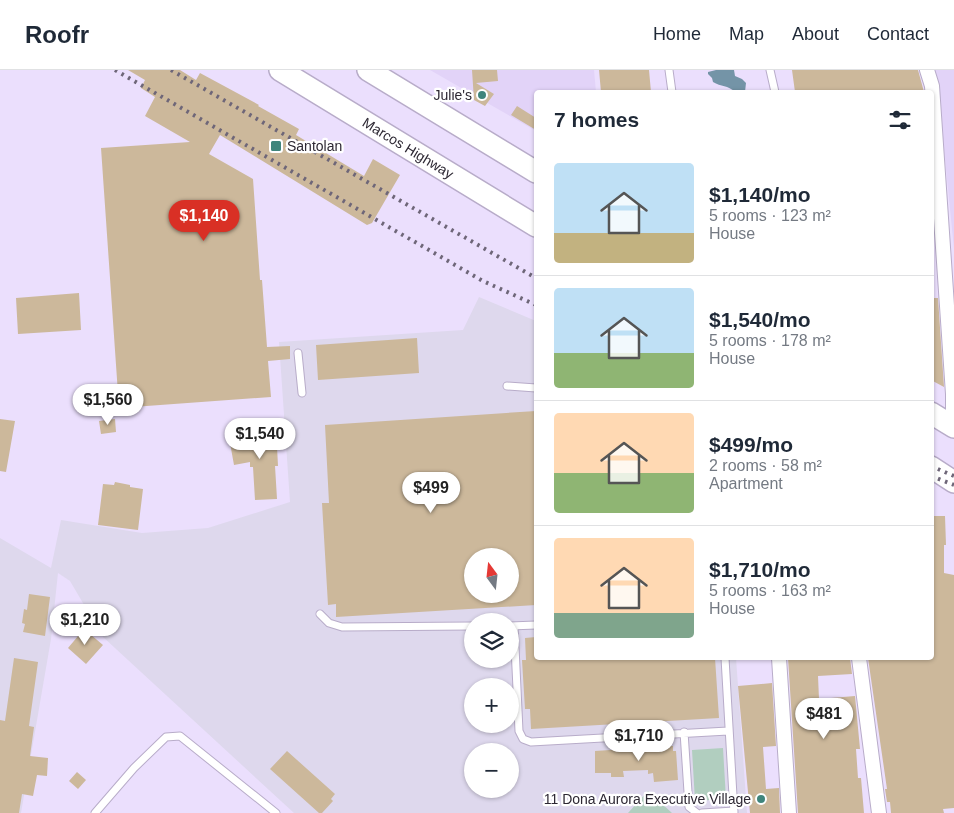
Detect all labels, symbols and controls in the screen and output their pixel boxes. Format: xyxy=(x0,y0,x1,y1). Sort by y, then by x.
text: Roofr xyxy=(25,21,89,48)
text: Home xyxy=(653,24,701,44)
text: Map xyxy=(729,24,764,44)
text: About xyxy=(792,24,839,44)
text: Contact xyxy=(867,24,929,44)
place label: Julie's xyxy=(434,87,472,103)
marker: Julie's xyxy=(476,89,488,101)
icon: filters xyxy=(886,106,914,134)
text: 7 homes xyxy=(554,108,639,131)
street label: Marcos Highway xyxy=(360,114,456,182)
place label: Santolan xyxy=(287,138,342,154)
marker: Santolan xyxy=(269,139,283,153)
icon: home xyxy=(594,183,654,243)
text: $1,140/mo xyxy=(709,183,811,206)
pin: $1,140 xyxy=(163,200,245,242)
text: $1,140 xyxy=(180,207,228,224)
text: 5 rooms · 123 m² xyxy=(709,207,831,224)
text: House xyxy=(709,225,755,242)
icon: home xyxy=(594,308,654,368)
text: $1,540/mo xyxy=(709,308,811,331)
text: 5 rooms · 178 m² xyxy=(709,332,831,349)
text: House xyxy=(709,350,755,367)
pin: $1,560 xyxy=(67,384,149,426)
text: $1,560 xyxy=(84,391,132,408)
pin: $1,540 xyxy=(219,418,301,460)
text: $1,540 xyxy=(236,425,284,442)
icon: home xyxy=(594,433,654,493)
text: $499/mo xyxy=(709,433,793,456)
text: 2 rooms · 58 m² xyxy=(709,457,822,474)
pin: $499 xyxy=(401,472,461,514)
text: Apartment xyxy=(709,475,783,492)
text: $499 xyxy=(413,479,449,496)
north arrow xyxy=(464,548,519,602)
map controls xyxy=(464,548,519,798)
icon: home xyxy=(594,558,654,618)
text: $1,710/mo xyxy=(709,558,811,581)
text: 5 rooms · 163 m² xyxy=(709,582,831,599)
text: House xyxy=(709,600,755,617)
pin: $1,210 xyxy=(44,604,126,646)
text: $1,210 xyxy=(61,611,109,628)
button: layers xyxy=(464,613,519,668)
button: + xyxy=(464,678,519,733)
pin: $481 xyxy=(794,698,854,740)
text: $481 xyxy=(806,705,842,722)
pin: $1,710 xyxy=(598,720,680,762)
text: $1,710 xyxy=(615,727,663,744)
button: − xyxy=(464,743,519,798)
place label: 11 Dona Aurora Executive Village xyxy=(544,791,751,807)
marker: 11 Dona Aurora Executive Village xyxy=(755,793,767,805)

